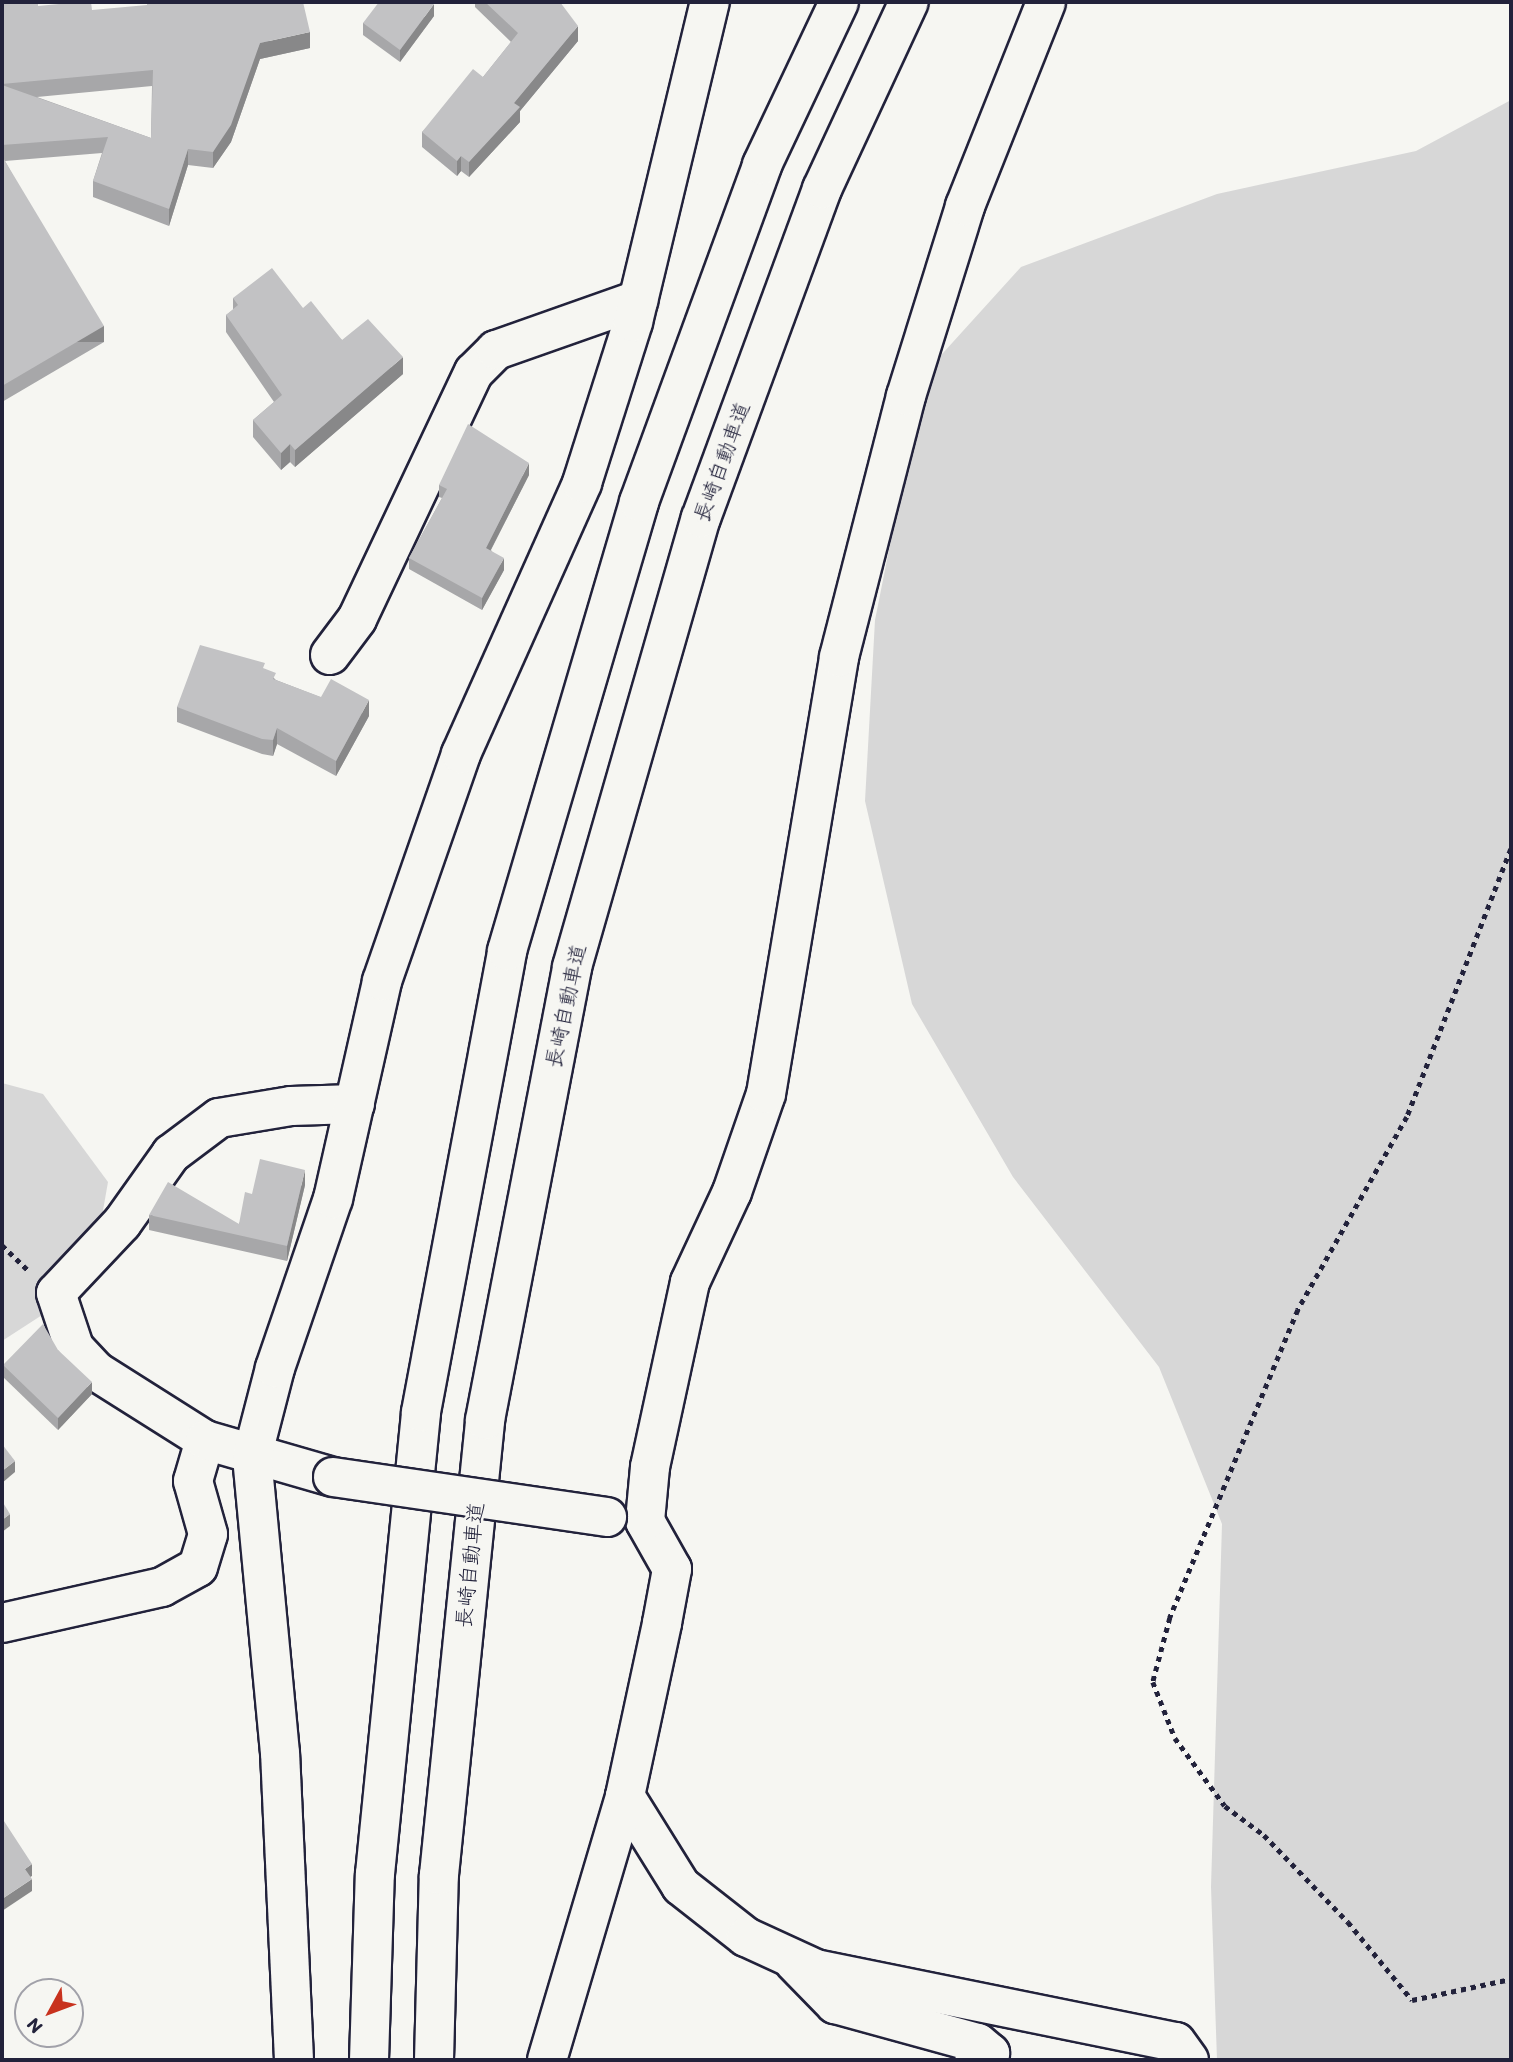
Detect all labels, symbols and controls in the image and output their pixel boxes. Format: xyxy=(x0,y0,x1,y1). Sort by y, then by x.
street label: 長崎自動車道 xyxy=(689,398,755,526)
street label: 長崎自動車道 xyxy=(541,942,591,1070)
street label: 長崎自動車道 xyxy=(451,1501,489,1629)
north arrow xyxy=(14,1978,84,2048)
text: N xyxy=(21,2013,47,2038)

